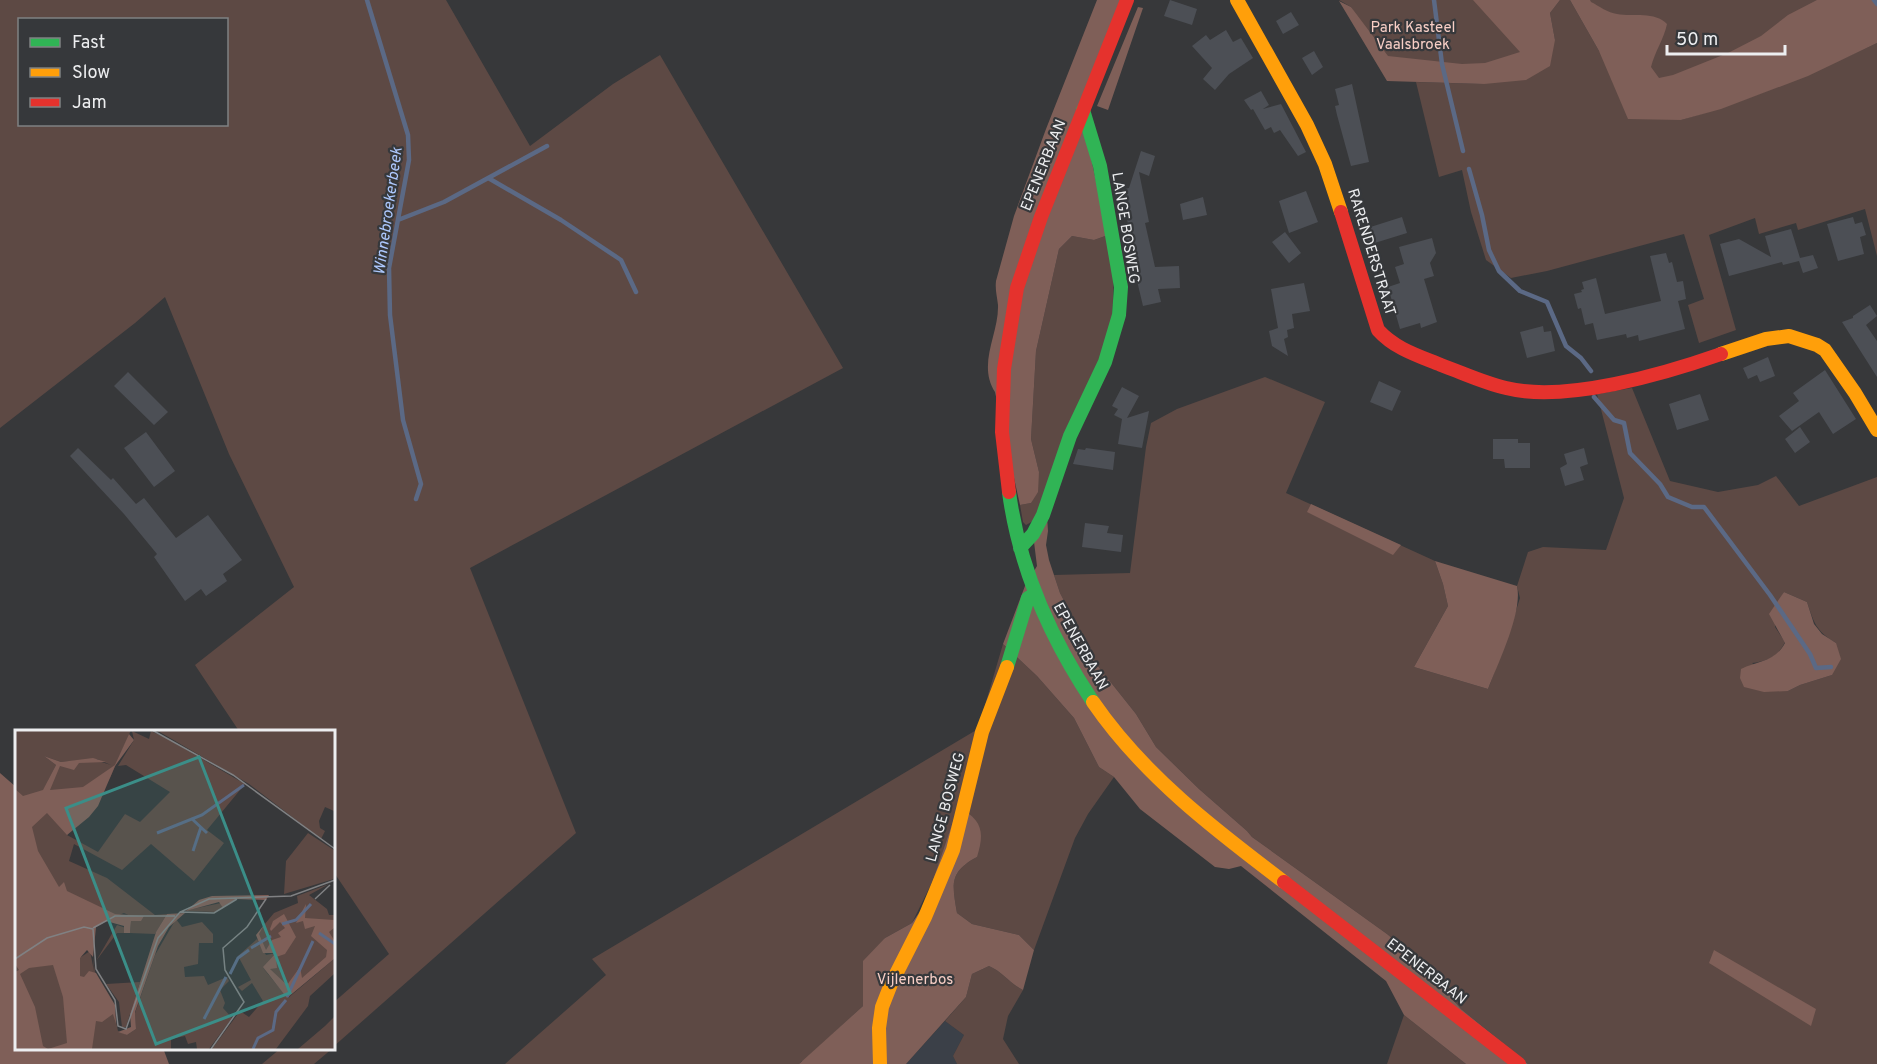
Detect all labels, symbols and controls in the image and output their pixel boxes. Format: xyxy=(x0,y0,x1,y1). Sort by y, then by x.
legend xyxy=(18,18,228,126)
scale bar xyxy=(1667,18,1786,56)
park label: Park Kasteel Vaalsbroek xyxy=(1371,19,1455,55)
text: 50 m xyxy=(1676,29,1718,52)
text: Fast xyxy=(72,32,105,55)
text: Slow xyxy=(72,62,110,85)
text: Jam xyxy=(72,92,107,115)
street label: EPENERBAAN xyxy=(1017,117,1071,214)
water label: Winnebroekerbeek xyxy=(370,145,408,277)
street label: LANGE BOSWEG xyxy=(1106,171,1143,285)
street label: RARENDERSTRAAT xyxy=(1342,186,1399,318)
street label: EPENERBAAN xyxy=(1048,600,1111,694)
inset map xyxy=(15,730,334,1049)
street label: LANGE BOSWEG xyxy=(923,750,970,864)
street label: EPENERBAAN xyxy=(1382,935,1470,1009)
park label: Vijlenerbos xyxy=(877,971,953,990)

